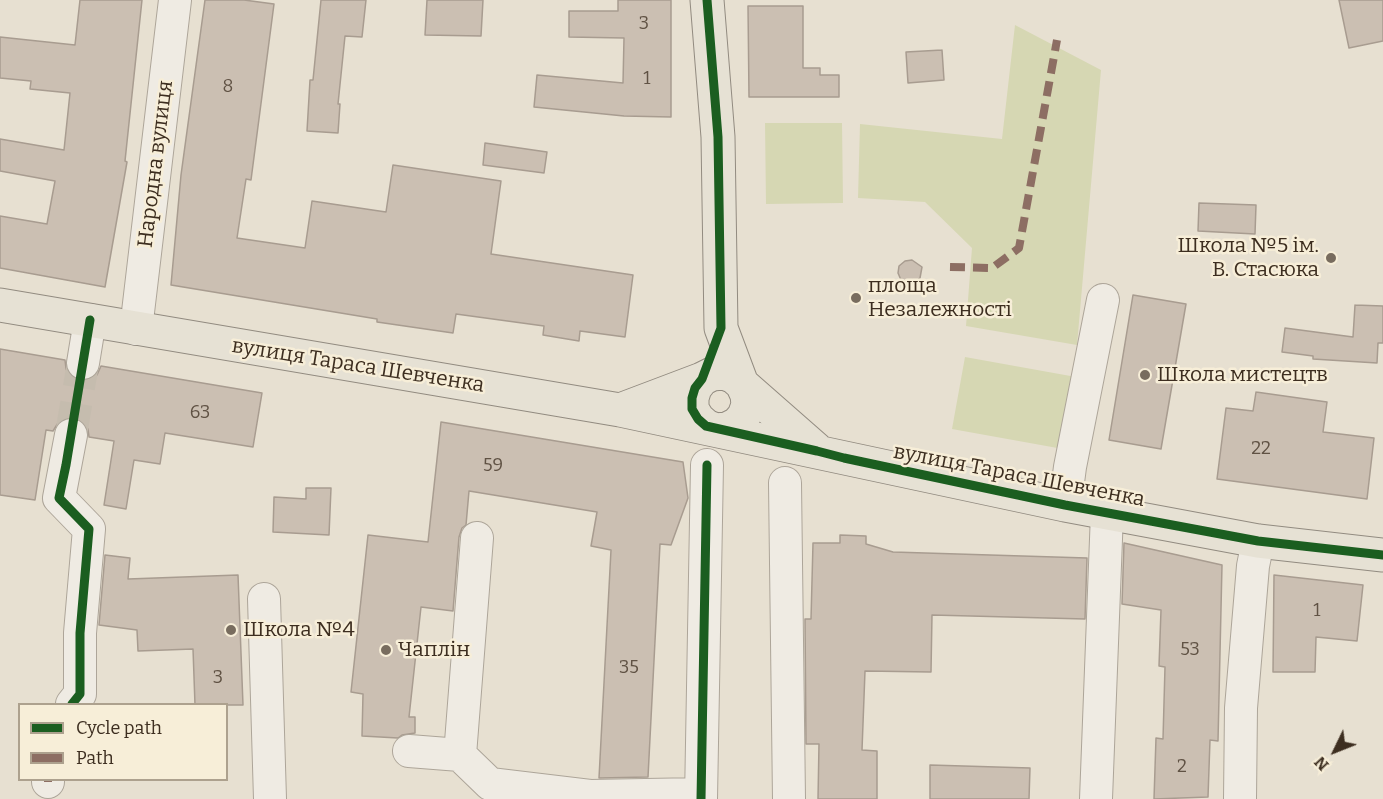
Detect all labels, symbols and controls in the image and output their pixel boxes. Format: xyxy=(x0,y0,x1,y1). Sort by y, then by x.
house number: 3 xyxy=(639,13,649,35)
house number: 1 xyxy=(643,68,651,90)
house number: 8 xyxy=(223,76,233,98)
street label: Народна вулиця xyxy=(133,79,179,249)
place label: Школа №5 ім. В. Стасюка xyxy=(1178,233,1319,283)
marker: Школа №5 ім. В. Стасюка xyxy=(1324,251,1338,265)
place label: площа Незалежності xyxy=(868,273,1012,323)
marker: площа Незалежності xyxy=(849,291,863,305)
street label: вулиця Тараса Шевченка xyxy=(230,334,486,398)
place label: Школа мистецтв xyxy=(1157,362,1328,388)
marker: Школа мистецтв xyxy=(1138,368,1152,382)
house number: 63 xyxy=(190,402,210,424)
house number: 22 xyxy=(1251,438,1271,460)
street label: вулиця Тараса Шевченка xyxy=(891,439,1147,513)
house number: 59 xyxy=(483,455,503,477)
house number: 1 xyxy=(1313,600,1321,622)
place label: Школа №4 xyxy=(243,617,355,643)
marker: Школа №4 xyxy=(224,623,238,637)
place label: Чаплін xyxy=(398,637,470,663)
house number: 53 xyxy=(1180,639,1200,661)
marker: Чаплін xyxy=(379,643,393,657)
house number: 35 xyxy=(619,657,639,679)
house number: 3 xyxy=(213,667,223,689)
legend xyxy=(18,703,228,781)
text: Cycle path xyxy=(76,717,162,739)
north arrow xyxy=(1305,721,1365,781)
text: Path xyxy=(76,747,114,769)
text: N xyxy=(1310,753,1333,775)
house number: 2 xyxy=(1177,756,1187,778)

